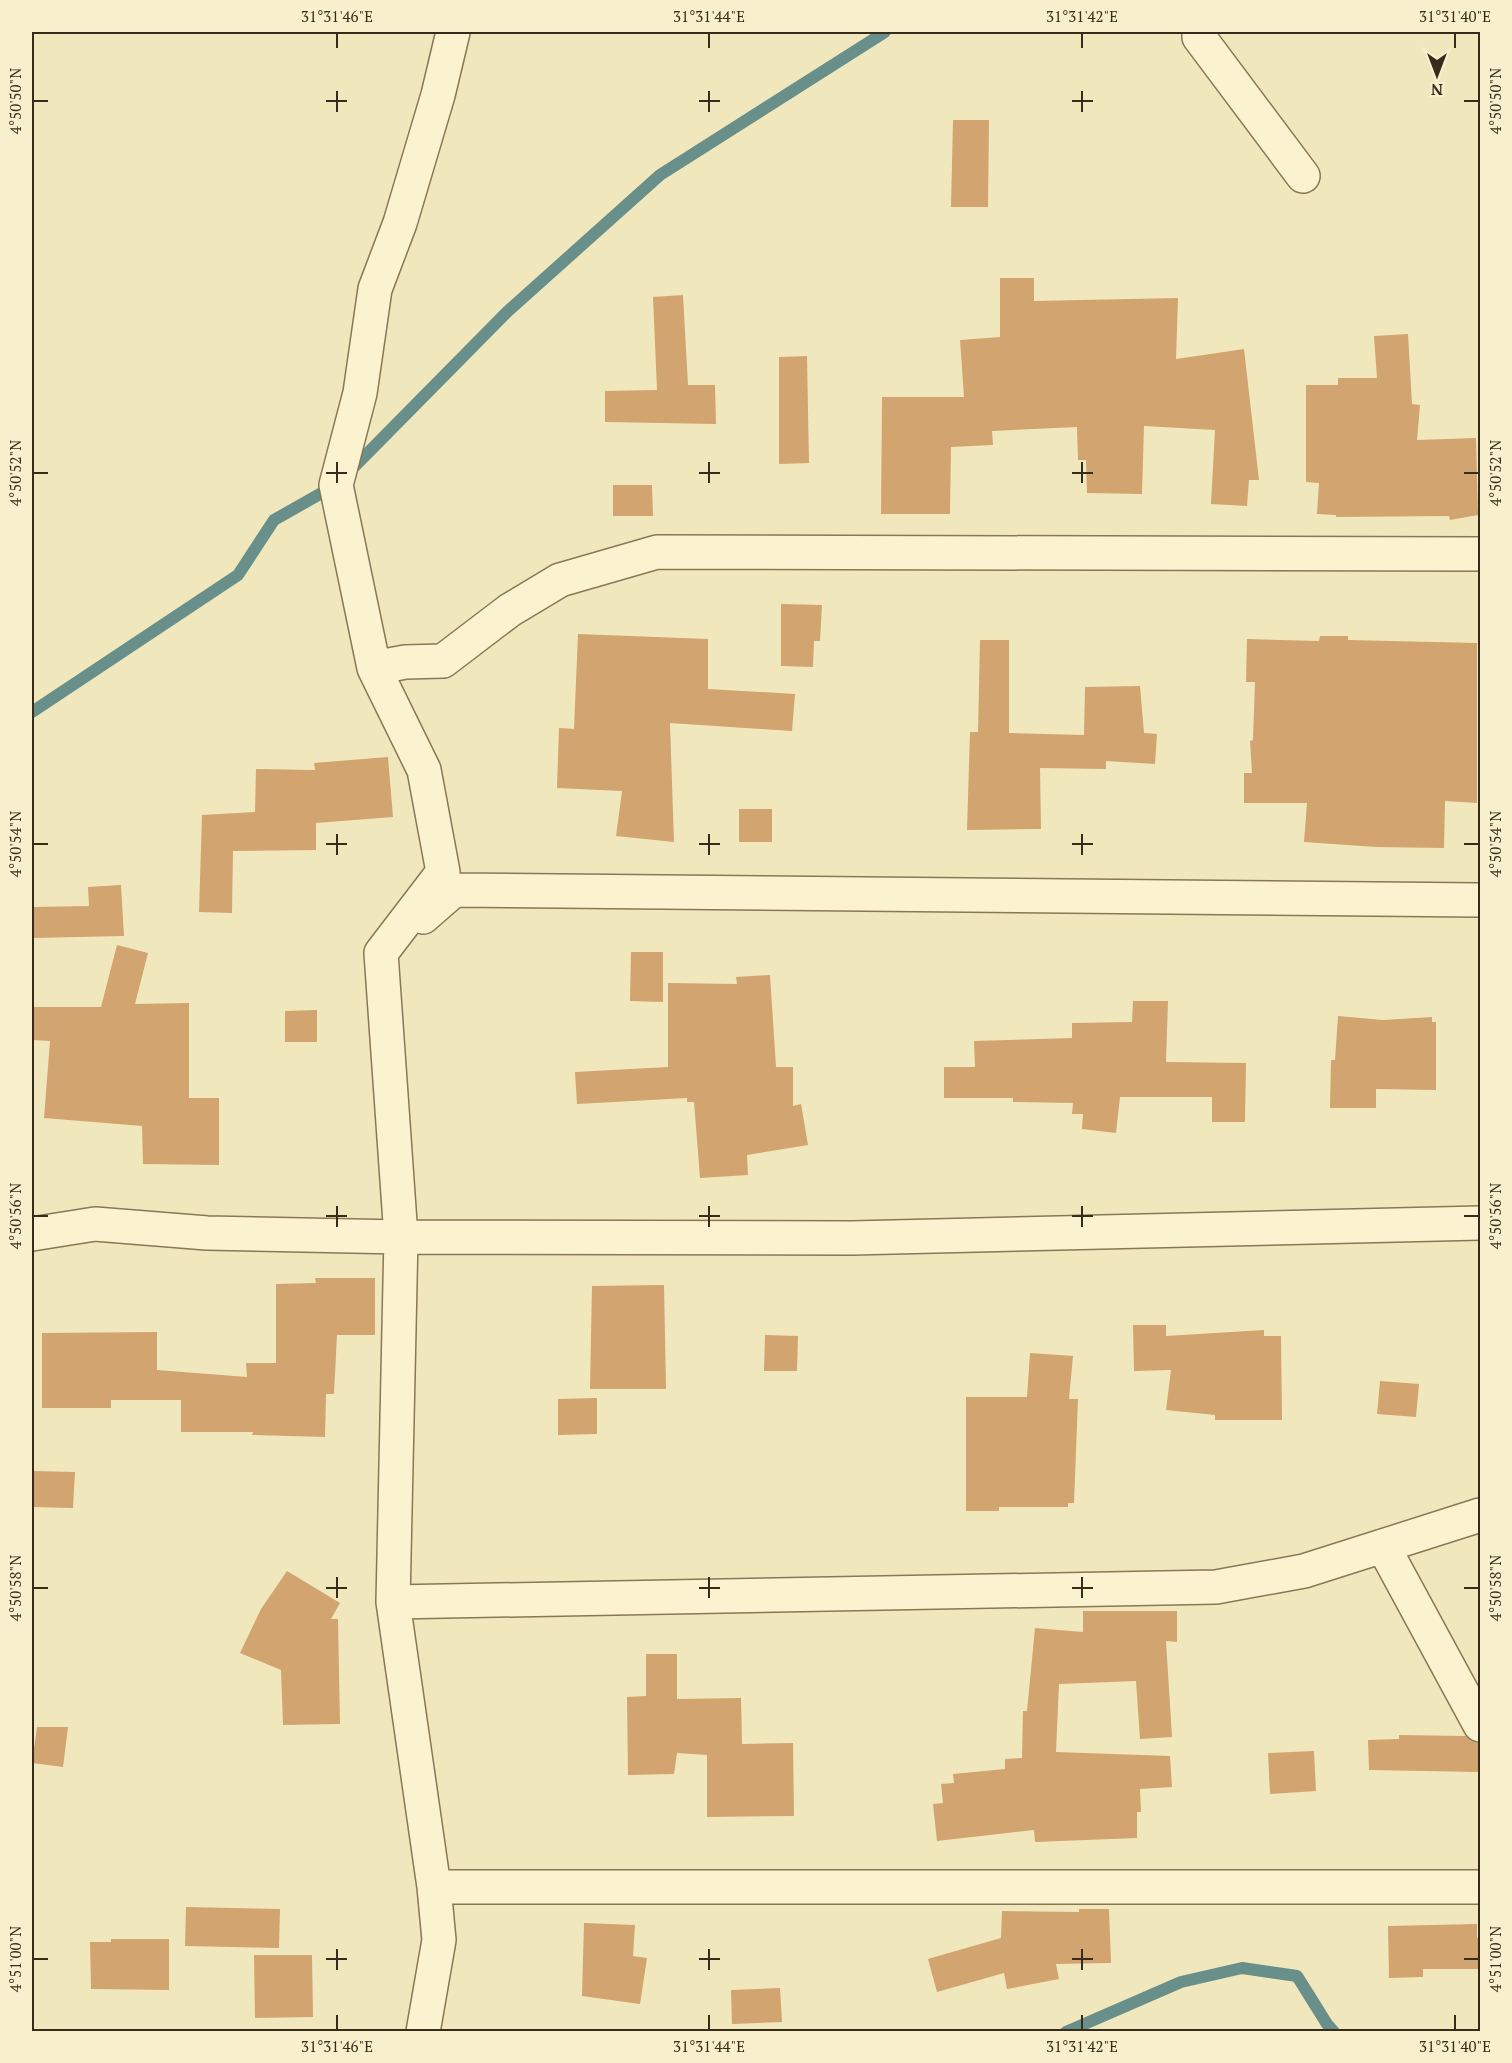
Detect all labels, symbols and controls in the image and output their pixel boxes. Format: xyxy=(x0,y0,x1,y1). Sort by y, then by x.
text: 31°31'46"E xyxy=(301,6,373,26)
text: 31°31'44"E xyxy=(673,6,745,26)
text: 31°31'42"E xyxy=(1046,6,1118,26)
text: 31°31'40"E xyxy=(1419,6,1491,26)
north arrow xyxy=(1407,45,1467,105)
text: 4°50'50"N xyxy=(5,68,25,134)
text: 4°50'50"N xyxy=(1485,68,1505,134)
text: N xyxy=(1431,79,1443,101)
text: 4°50'52"N xyxy=(5,440,25,506)
text: 4°50'52"N xyxy=(1485,440,1505,506)
text: 4°50'54"N xyxy=(5,811,25,877)
text: 4°50'54"N xyxy=(1485,811,1505,877)
text: 4°50'56"N xyxy=(5,1183,25,1249)
text: 4°50'56"N xyxy=(1485,1183,1505,1249)
text: 4°50'58"N xyxy=(5,1555,25,1621)
text: 4°50'58"N xyxy=(1485,1555,1505,1621)
text: 4°51'00"N xyxy=(5,1926,25,1992)
text: 4°51'00"N xyxy=(1485,1926,1505,1992)
text: 31°31'46"E xyxy=(301,2036,373,2056)
text: 31°31'44"E xyxy=(673,2036,745,2056)
text: 31°31'42"E xyxy=(1046,2036,1118,2056)
text: 31°31'40"E xyxy=(1419,2036,1491,2056)

